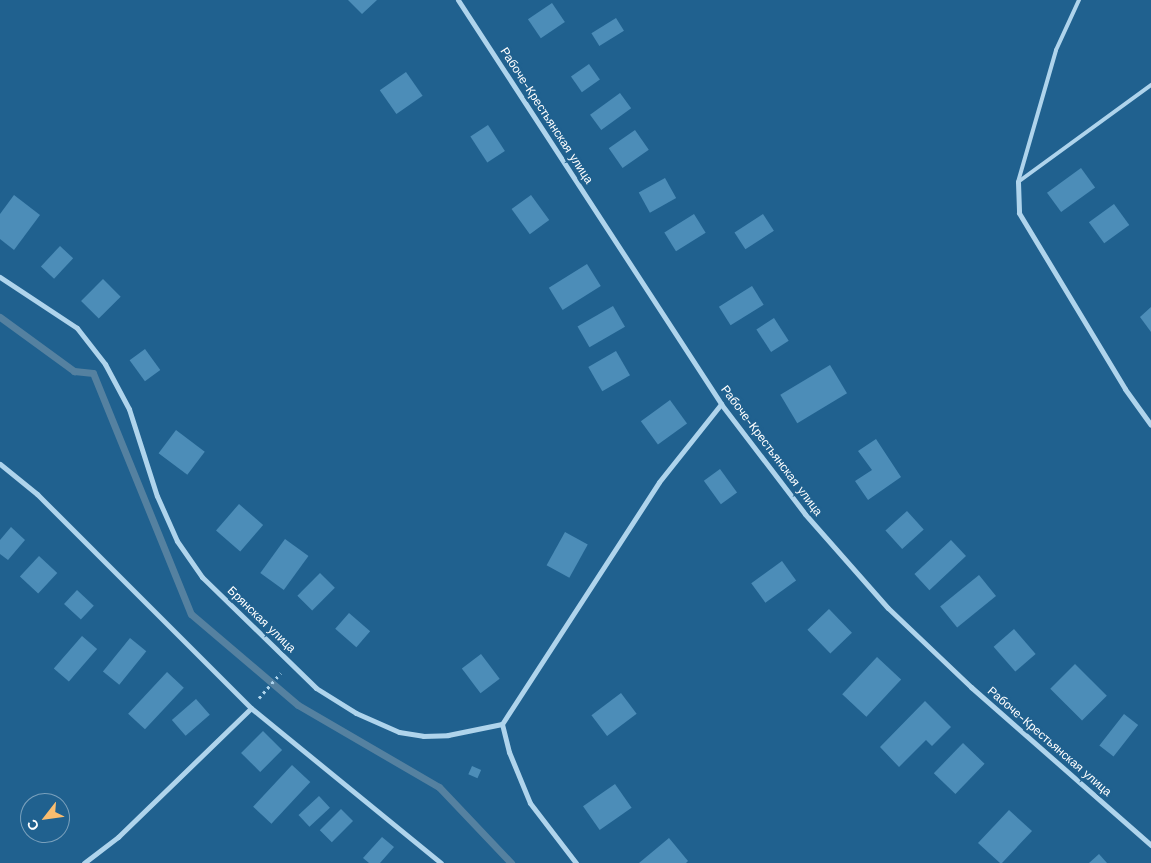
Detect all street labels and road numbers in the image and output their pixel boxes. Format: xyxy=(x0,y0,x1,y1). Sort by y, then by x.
street label: Рабоче-Крестьянская улица xyxy=(497,45,595,187)
street label: Рабоче-Крестьянская улица xyxy=(717,383,825,519)
street label: Брянская улица xyxy=(224,584,298,656)
street label: Рабоче-Крестьянская улица xyxy=(984,684,1114,800)

